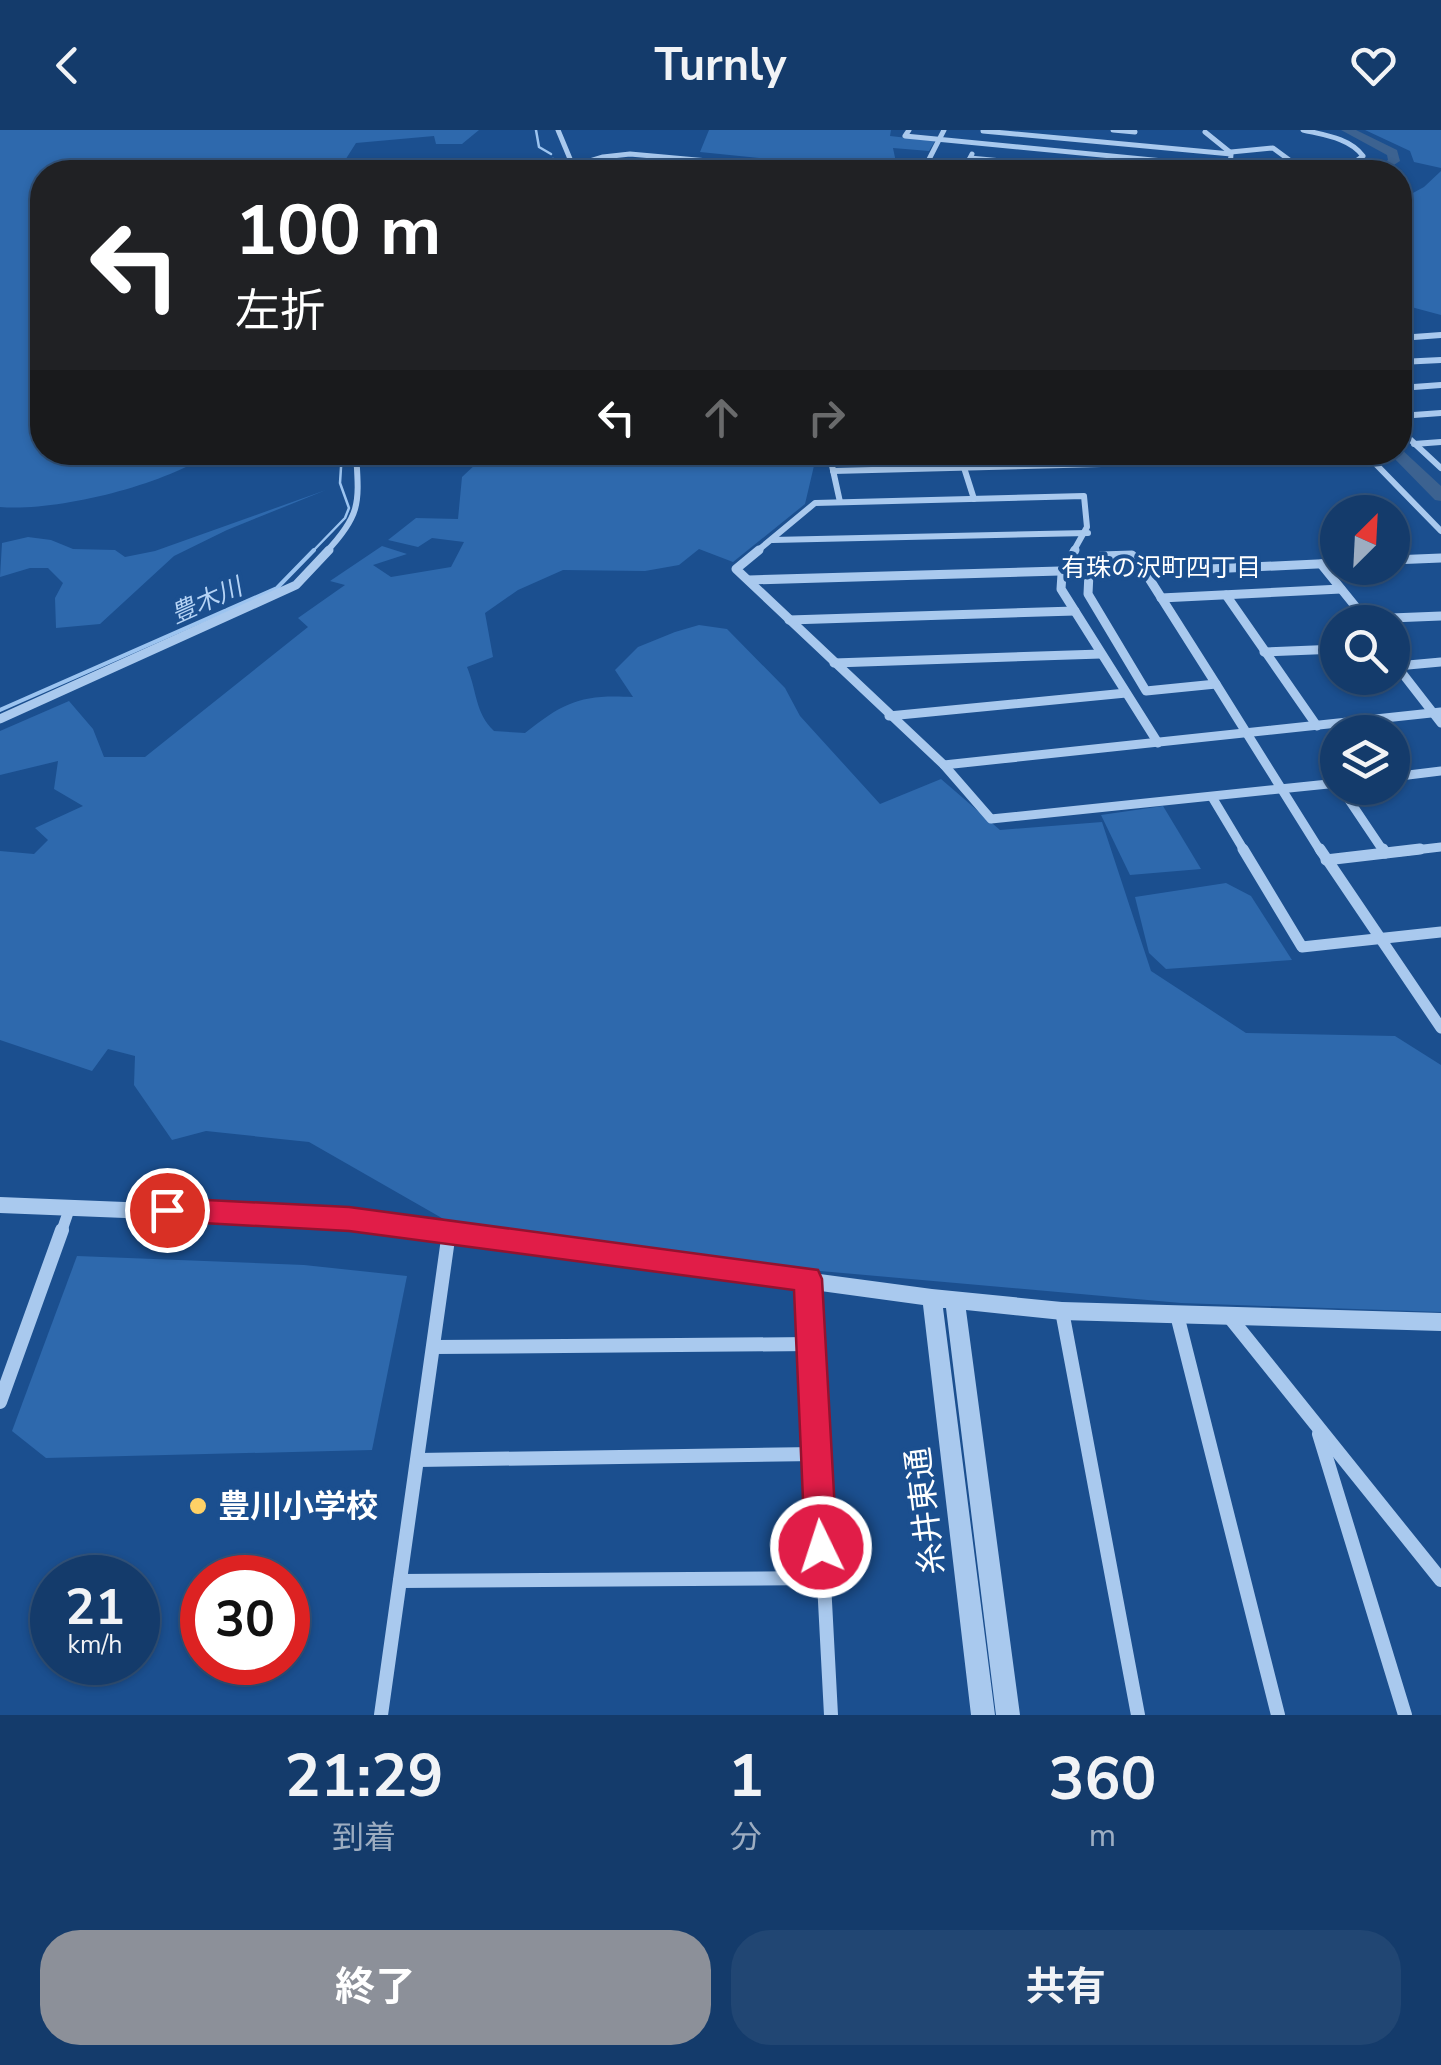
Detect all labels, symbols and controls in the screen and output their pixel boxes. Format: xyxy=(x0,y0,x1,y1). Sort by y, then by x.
text: Turnly xyxy=(654,35,787,96)
icon: back xyxy=(40,38,95,93)
icon: heart xyxy=(1346,38,1401,93)
text: 100 m xyxy=(235,183,441,279)
icon: left xyxy=(70,200,200,330)
text: 左折 xyxy=(235,281,325,342)
icon: left xyxy=(589,390,644,445)
icon: ahead xyxy=(694,390,749,445)
icon: right xyxy=(799,390,854,445)
north arrow xyxy=(1320,495,1410,585)
map controls xyxy=(1320,495,1410,805)
district label: 有珠の沢町四丁目 xyxy=(1061,551,1261,585)
water label: 豊木川 xyxy=(165,569,250,632)
button: search xyxy=(1320,605,1410,695)
button: layers xyxy=(1320,715,1410,805)
pin xyxy=(125,1168,210,1253)
icon: arrive xyxy=(140,1183,195,1238)
street label: 糸井東通 xyxy=(896,1445,955,1577)
place label: 豊川小学校 xyxy=(218,1485,378,1528)
marker: 豊川小学校 xyxy=(187,1495,209,1517)
position arrow xyxy=(769,1495,873,1599)
speed limit sign: 30 xyxy=(180,1555,310,1685)
text: 21 xyxy=(65,1573,125,1642)
text: km/h xyxy=(67,1628,123,1662)
text: 21:29 xyxy=(285,1735,443,1817)
text: 1 xyxy=(728,1735,764,1817)
text: 360 xyxy=(1048,1738,1156,1820)
text: m xyxy=(1089,1814,1116,1857)
text: 到着 xyxy=(332,1816,396,1859)
text: 分 xyxy=(730,1816,762,1859)
button: 終了 xyxy=(40,1930,711,2045)
button: 共有 xyxy=(731,1930,1401,2045)

